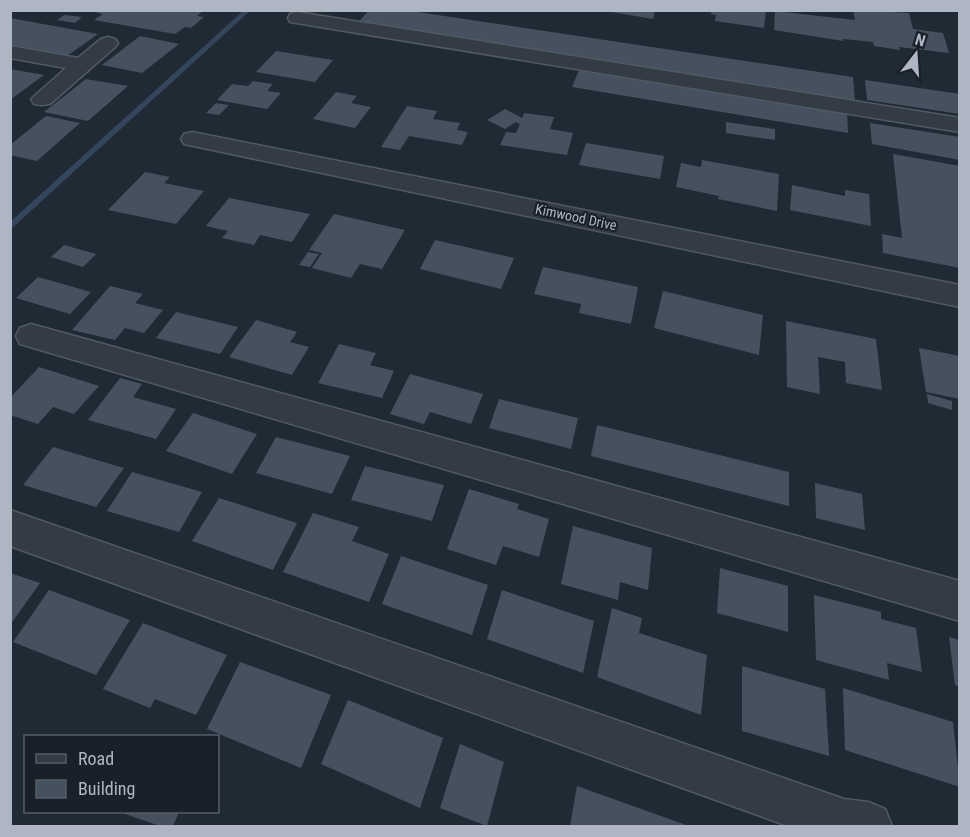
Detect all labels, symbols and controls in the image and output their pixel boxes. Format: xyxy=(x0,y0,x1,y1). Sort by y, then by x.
north arrow xyxy=(886,24,946,84)
text: N xyxy=(913,30,928,51)
street label: Kimwood Drive xyxy=(534,201,619,234)
legend xyxy=(24,735,219,813)
text: Road xyxy=(78,748,114,769)
text: Building xyxy=(78,778,135,799)

